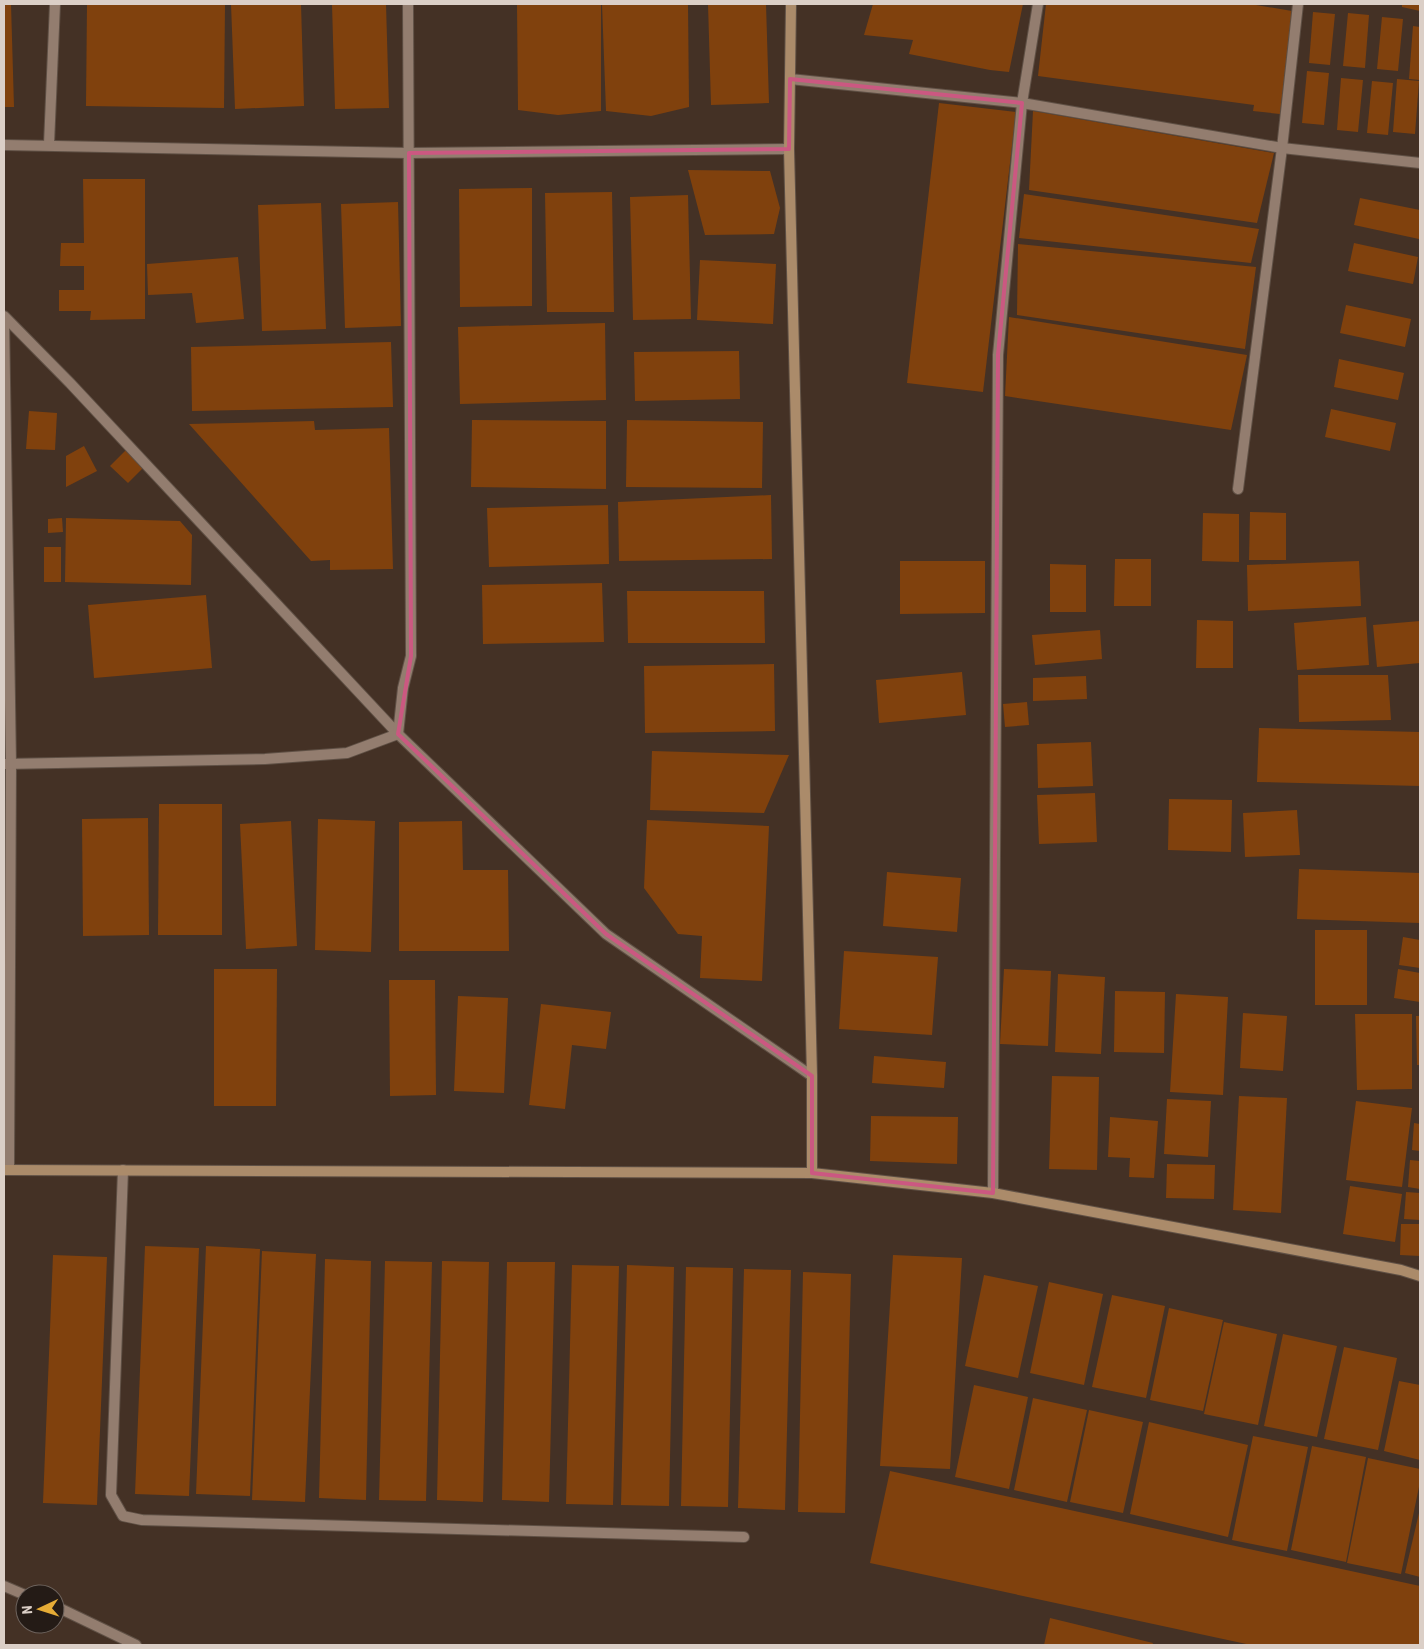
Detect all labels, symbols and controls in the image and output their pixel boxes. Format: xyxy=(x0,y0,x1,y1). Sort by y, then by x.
north arrow xyxy=(15,1584,65,1634)
text: N xyxy=(19,1605,35,1615)

